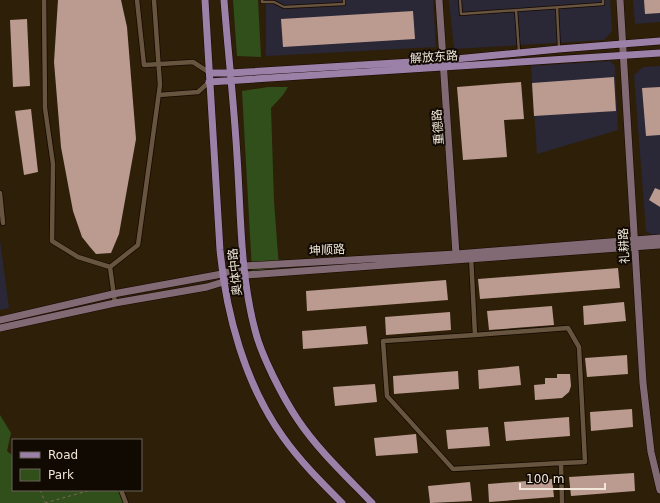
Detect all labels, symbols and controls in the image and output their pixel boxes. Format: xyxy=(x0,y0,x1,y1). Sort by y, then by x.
street label: 解放东路 xyxy=(410,48,458,66)
street label: 重德路 xyxy=(430,109,446,145)
street label: 礼耕路 xyxy=(616,228,632,264)
street label: 坤顺路 xyxy=(309,242,345,258)
street label: 奥体中路 xyxy=(226,247,244,297)
legend xyxy=(12,439,142,491)
text: Road xyxy=(48,448,78,462)
scale bar xyxy=(520,465,605,491)
text: Park xyxy=(48,468,74,482)
text: 100 m xyxy=(526,472,564,486)

